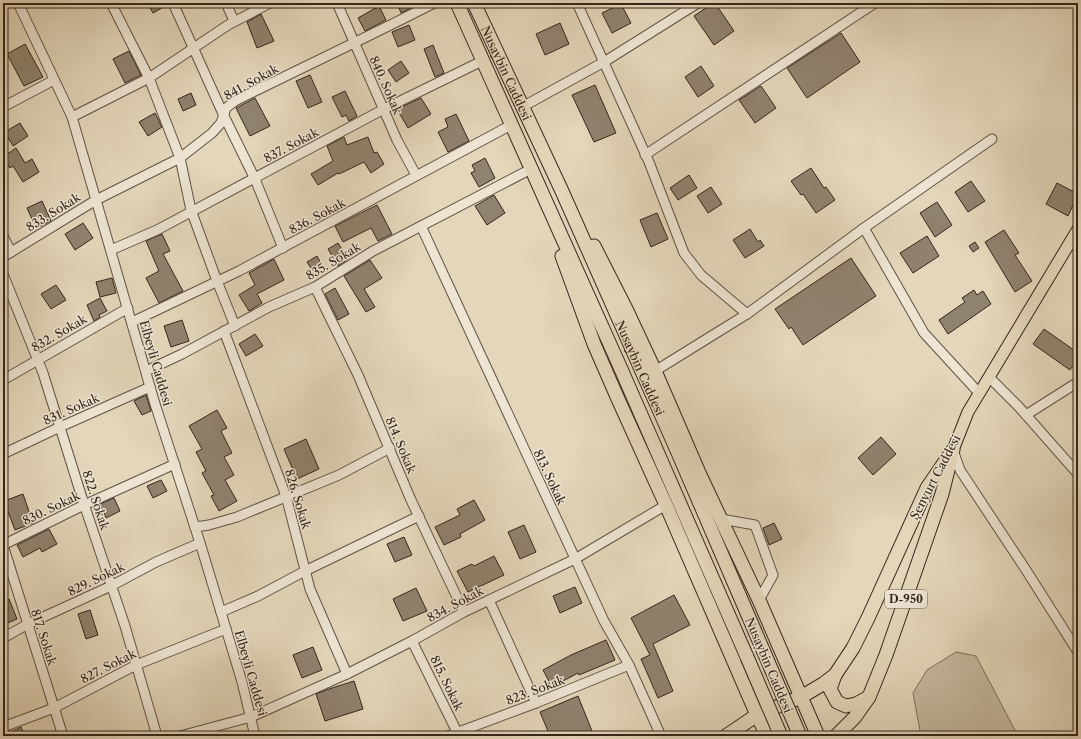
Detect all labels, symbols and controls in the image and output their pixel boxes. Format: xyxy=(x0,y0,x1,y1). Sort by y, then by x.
street label: Nusaybin Caddesi xyxy=(478,23,535,123)
street label: 840. Sokak xyxy=(366,54,406,117)
street label: 841. Sokak xyxy=(221,60,282,103)
street label: 837. Sokak xyxy=(261,124,322,166)
street label: 833. Sokak xyxy=(23,189,84,235)
street label: 836. Sokak xyxy=(286,194,349,237)
street label: 835. Sokak xyxy=(303,238,364,283)
street label: 832. Sokak xyxy=(29,311,90,355)
street label: Elbeyli Caddesi xyxy=(137,318,175,408)
street label: Nusaybin Caddesi xyxy=(613,318,668,418)
street label: 831. Sokak xyxy=(41,390,102,428)
street label: 814. Sokak xyxy=(382,414,420,476)
street label: Şenyurt Caddesi xyxy=(906,432,964,522)
street label: 813. Sokak xyxy=(531,447,570,508)
street label: 826. Sokak xyxy=(282,467,315,532)
street label: 822. Sokak xyxy=(79,468,113,533)
street label: 830. Sokak xyxy=(20,487,83,528)
street label: 829. Sokak xyxy=(65,558,128,599)
street label: 834. Sokak xyxy=(424,582,487,625)
road number: D-950 xyxy=(885,590,927,608)
street label: 817. Sokak xyxy=(28,607,60,668)
street label: Nusaybin Caddesi xyxy=(742,615,796,715)
street label: Elbeyli Caddesi xyxy=(232,628,270,718)
street label: 827. Sokak xyxy=(78,645,139,686)
street label: 815. Sokak xyxy=(427,653,467,714)
street label: 823. Sokak xyxy=(504,672,567,708)

